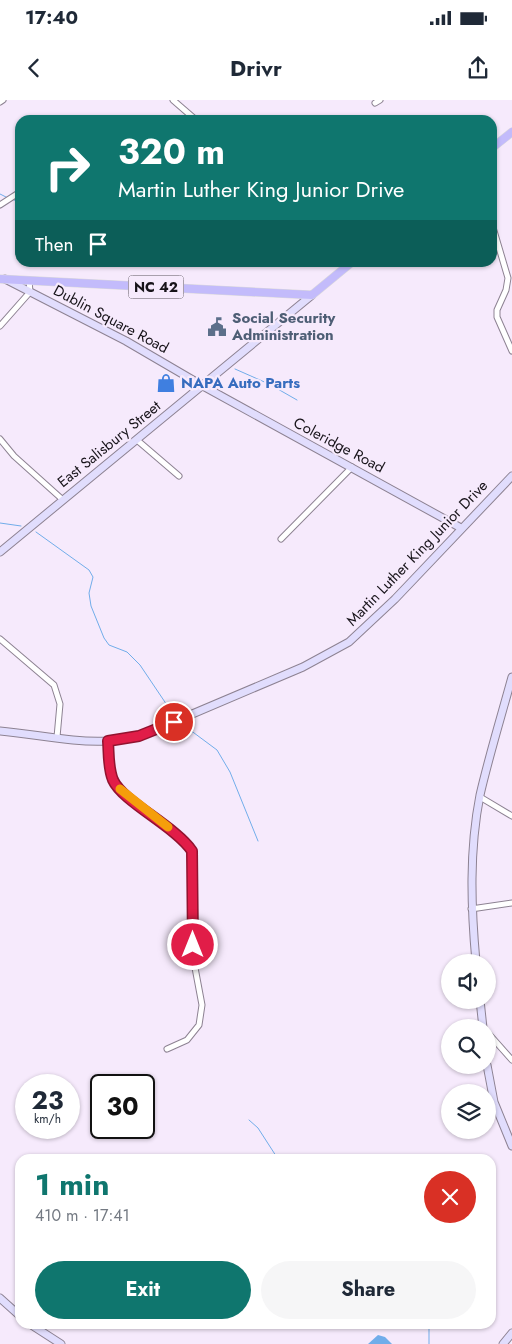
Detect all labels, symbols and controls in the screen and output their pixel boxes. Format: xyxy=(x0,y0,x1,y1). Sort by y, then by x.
text: 17:40 xyxy=(25,4,78,31)
text: Drivr xyxy=(230,52,282,84)
icon: back xyxy=(20,54,48,82)
icon: share xyxy=(464,54,492,82)
text: 320 m xyxy=(118,127,225,177)
icon: right xyxy=(35,135,100,200)
text: Martin Luther King Junior Drive xyxy=(118,173,404,205)
icon: arrive xyxy=(84,230,112,258)
text: Then xyxy=(35,231,74,258)
road number: NC 42 xyxy=(128,276,184,298)
street label: Dublin Square Road xyxy=(49,279,173,359)
place label: Social Security Administration xyxy=(231,307,335,346)
public building icon: Social Security Administration xyxy=(206,316,228,338)
shop icon: NAPA Auto Parts xyxy=(155,372,177,394)
place label: NAPA Auto Parts xyxy=(181,372,300,394)
street label: East Salisbury Street xyxy=(53,395,166,493)
street label: Coleridge Road xyxy=(290,412,388,478)
street label: Martin Luther King Junior Drive xyxy=(341,475,493,631)
pin xyxy=(153,701,195,743)
icon: arrive xyxy=(160,708,188,736)
position arrow xyxy=(166,918,218,970)
map controls xyxy=(441,954,496,1139)
button: sound xyxy=(441,954,496,1009)
button: search xyxy=(441,1019,496,1074)
speed limit sign: 30 xyxy=(90,1074,155,1139)
text: 23 xyxy=(32,1082,63,1118)
button: layers xyxy=(441,1084,496,1139)
text: km/h xyxy=(34,1110,61,1128)
text: 1 min xyxy=(35,1163,109,1206)
button: close xyxy=(424,1171,476,1223)
text: 410 m · 17:41 xyxy=(35,1204,130,1227)
button: Exit xyxy=(35,1261,251,1319)
button: Share xyxy=(261,1261,476,1319)

